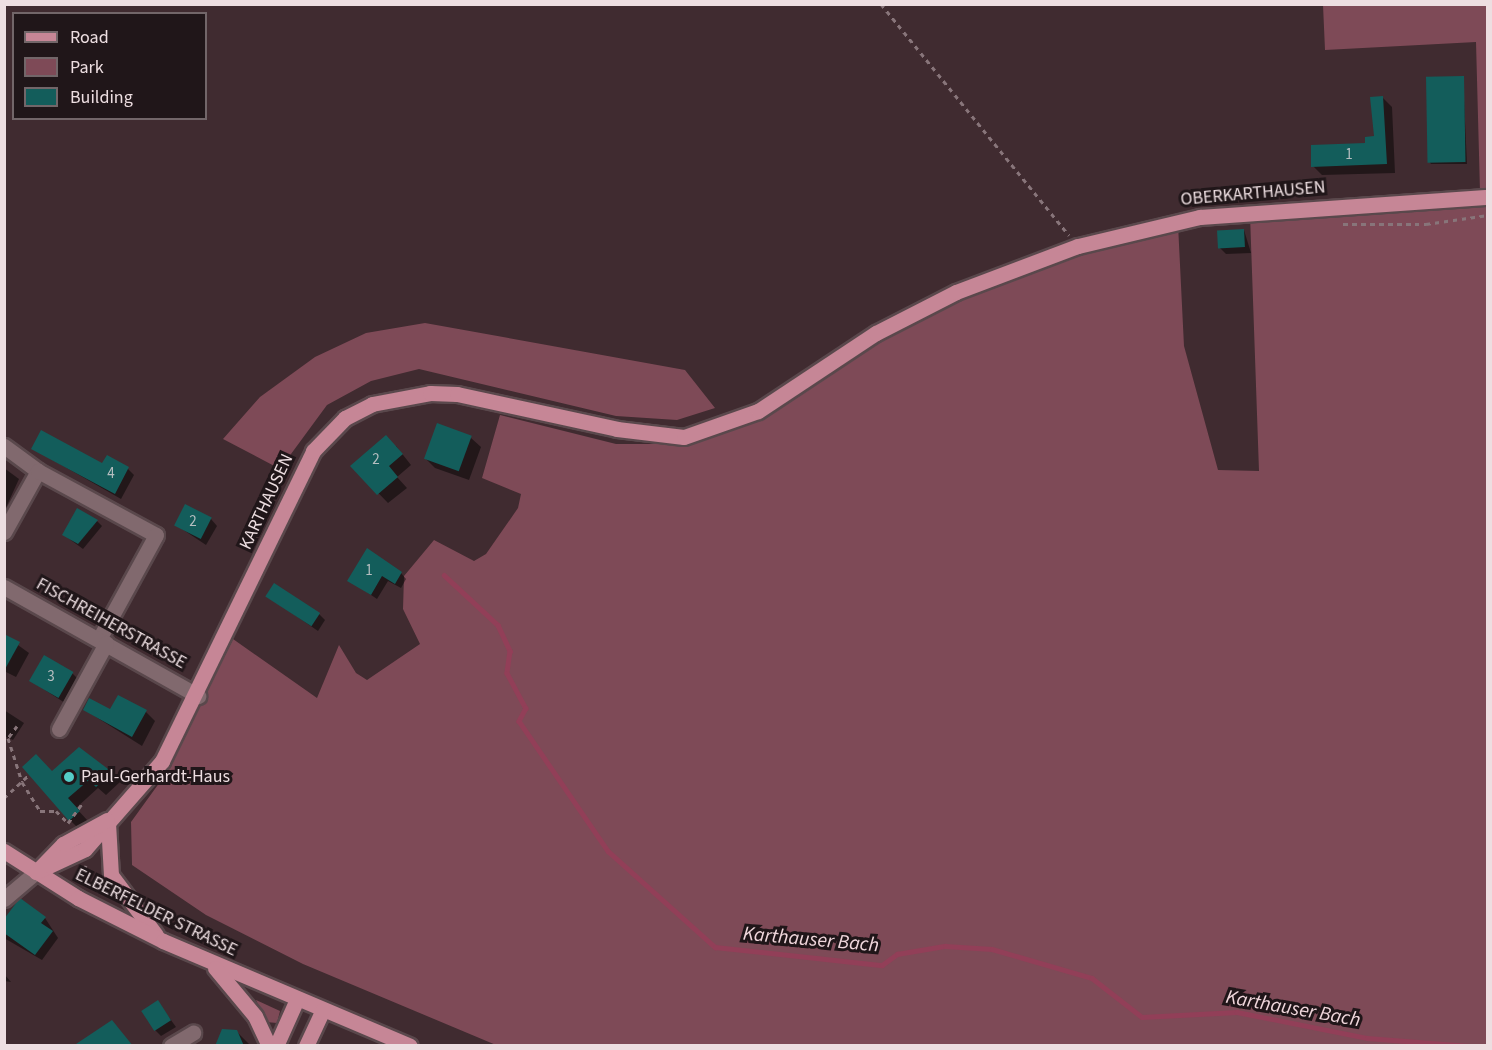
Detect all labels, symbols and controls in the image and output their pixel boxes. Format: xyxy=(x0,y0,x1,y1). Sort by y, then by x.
legend xyxy=(12,12,207,120)
text: Road xyxy=(70,25,109,50)
text: Park xyxy=(70,55,104,80)
text: Building xyxy=(70,85,133,110)
house number: 1 xyxy=(1345,146,1353,164)
street label: OBERKARTHAUSEN xyxy=(1180,177,1326,211)
street label: KARTHAUSEN xyxy=(235,451,299,553)
house number: 2 xyxy=(372,451,380,469)
house number: 4 xyxy=(107,465,115,483)
house number: 2 xyxy=(189,513,197,531)
house number: 1 xyxy=(365,562,373,580)
street label: FISCHREIHERSTRASSE xyxy=(32,574,190,674)
house number: 3 xyxy=(47,668,55,686)
place label: Paul-Gerhardt-Haus xyxy=(81,766,230,788)
marker: Paul-Gerhardt-Haus xyxy=(62,770,76,784)
street label: ELBERFELDER STRASSE xyxy=(72,864,240,962)
water label: Karthauser Bach xyxy=(742,922,880,958)
water label: Karthauser Bach xyxy=(1224,985,1362,1033)

